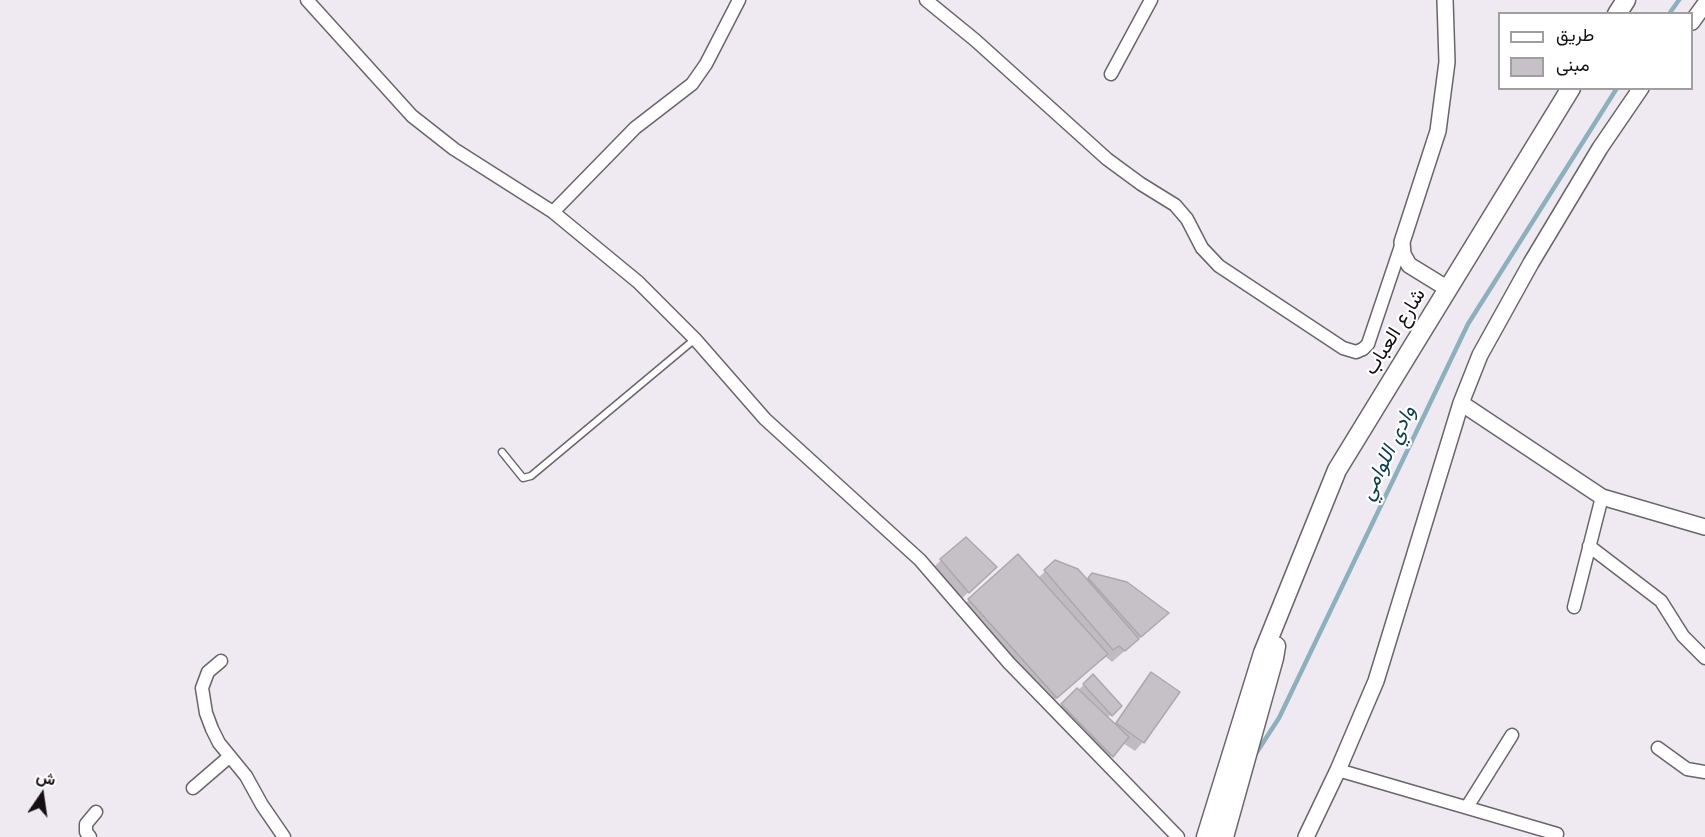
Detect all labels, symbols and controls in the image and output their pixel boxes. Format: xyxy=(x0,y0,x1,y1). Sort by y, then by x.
legend xyxy=(1498,12,1693,90)
text: طريق xyxy=(1556,24,1594,46)
text: مبنى xyxy=(1556,54,1590,76)
street label: شارع العباب xyxy=(1359,284,1431,380)
water label: وادي اللوامي xyxy=(1354,402,1422,504)
north arrow xyxy=(12,765,72,825)
text: ش xyxy=(34,766,58,789)

